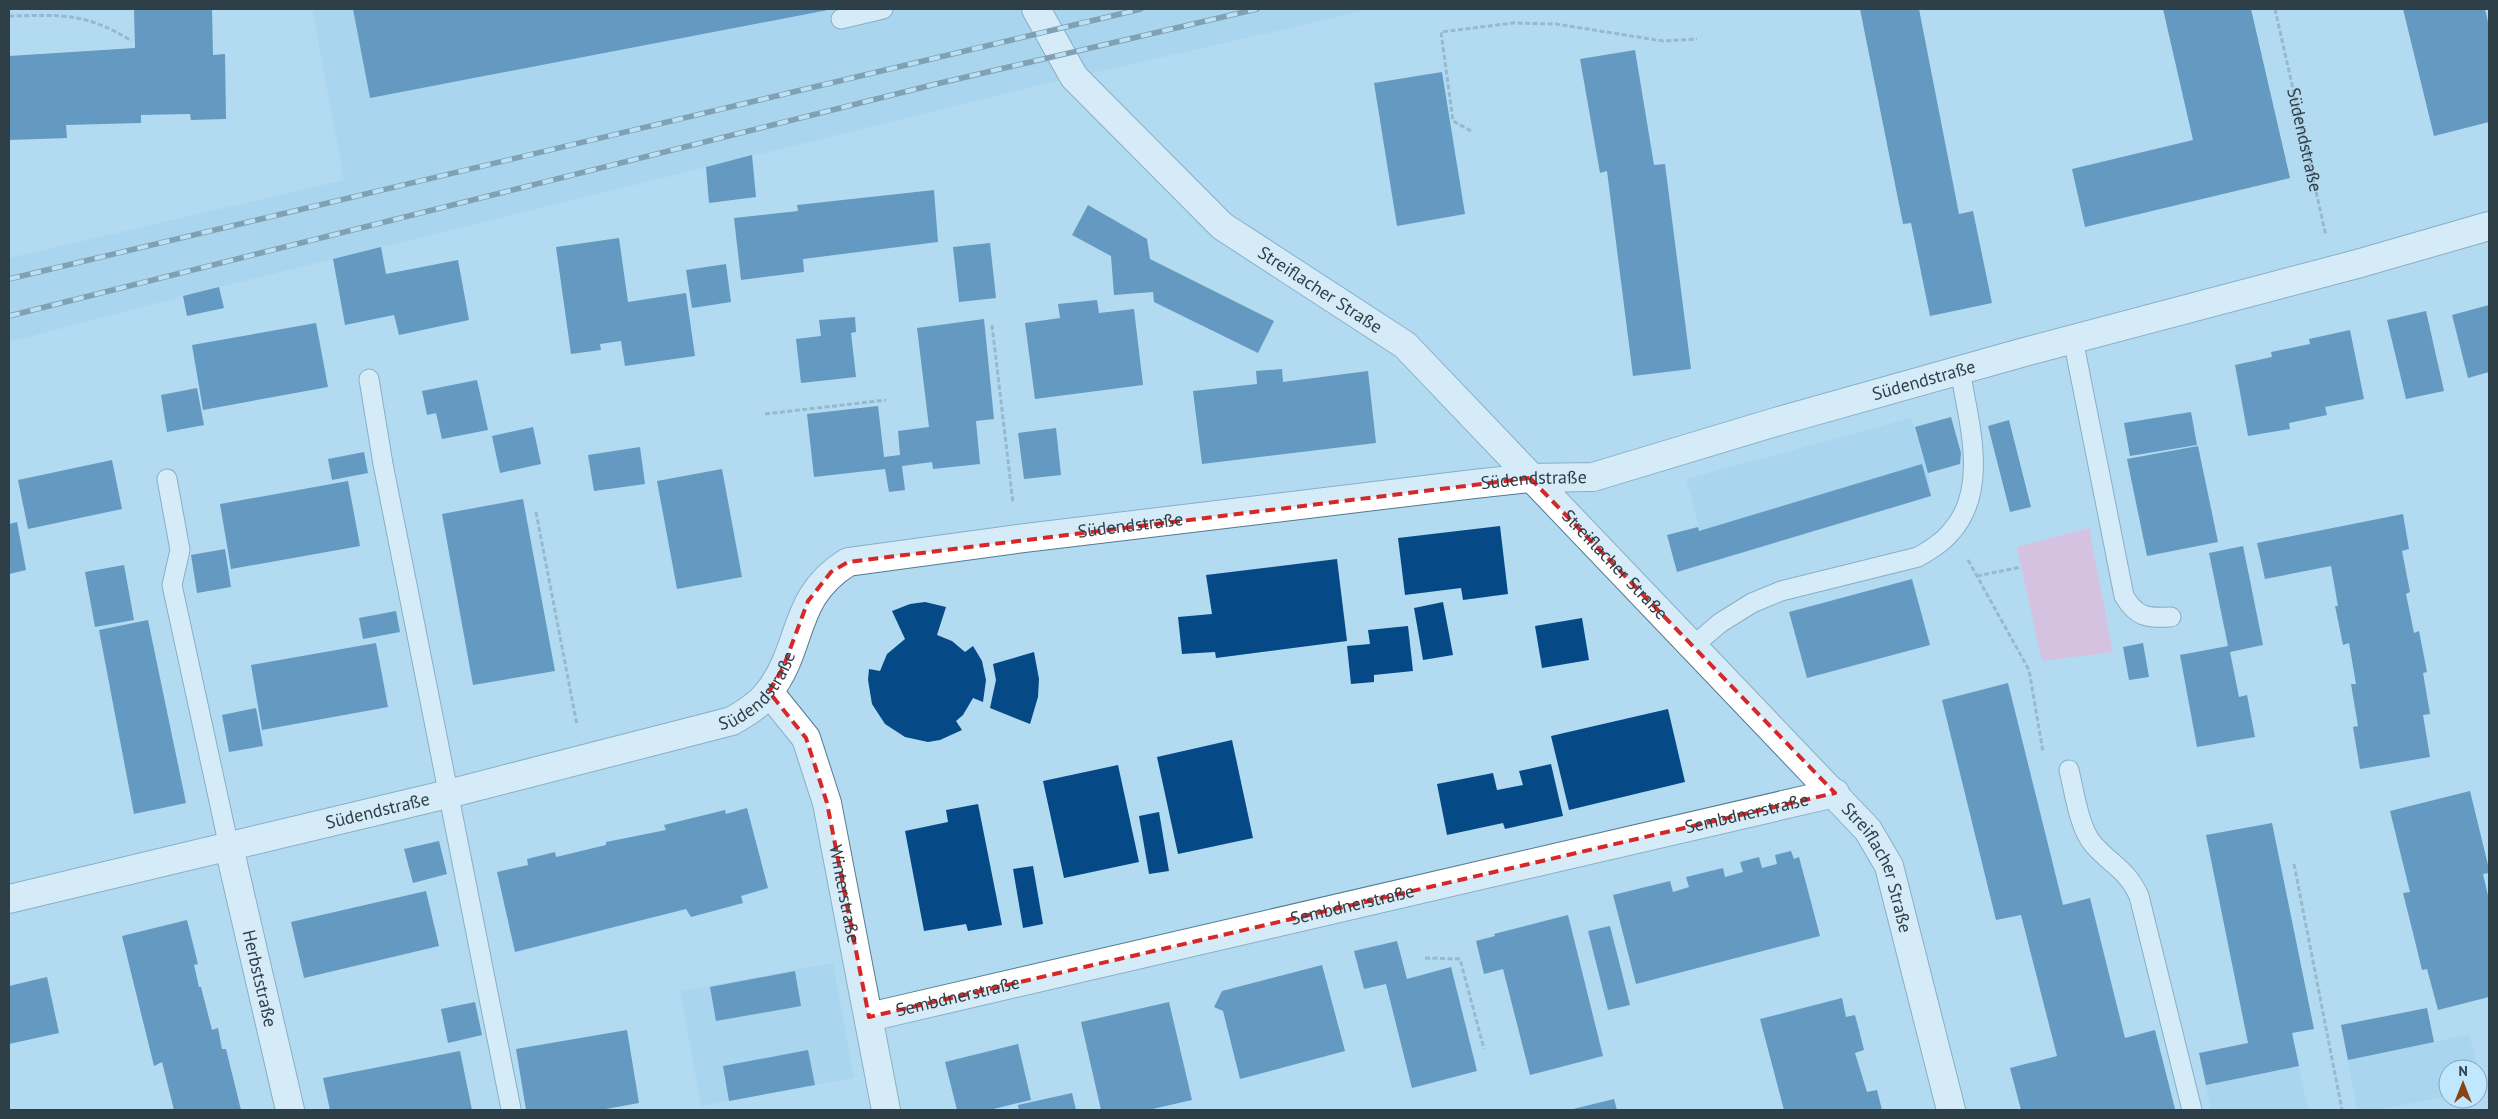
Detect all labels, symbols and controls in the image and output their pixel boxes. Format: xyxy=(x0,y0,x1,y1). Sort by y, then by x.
street label: Südendstraße xyxy=(2282,85,2328,194)
street label: Streiflacher Straße xyxy=(1254,241,1387,338)
street label: Südendstraße xyxy=(1869,354,1978,405)
street label: Südendstraße xyxy=(1480,465,1587,494)
street label: Streiflacher Straße xyxy=(1557,504,1673,624)
street label: Südendstraße xyxy=(1076,507,1185,543)
street label: Südendstraße xyxy=(716,648,800,735)
street label: Südendstraße xyxy=(323,787,432,834)
street label: Sembdnerstraße xyxy=(1682,787,1811,838)
street label: Streiflacher Straße xyxy=(1837,797,1918,935)
street label: Winterstraße xyxy=(824,843,866,945)
street label: Sembdnerstraße xyxy=(1288,879,1416,930)
street label: Herbststraße xyxy=(238,927,282,1029)
street label: Sembdnerstraße xyxy=(893,970,1022,1021)
north arrow xyxy=(2438,1059,2488,1109)
text: N xyxy=(2458,1062,2468,1080)

